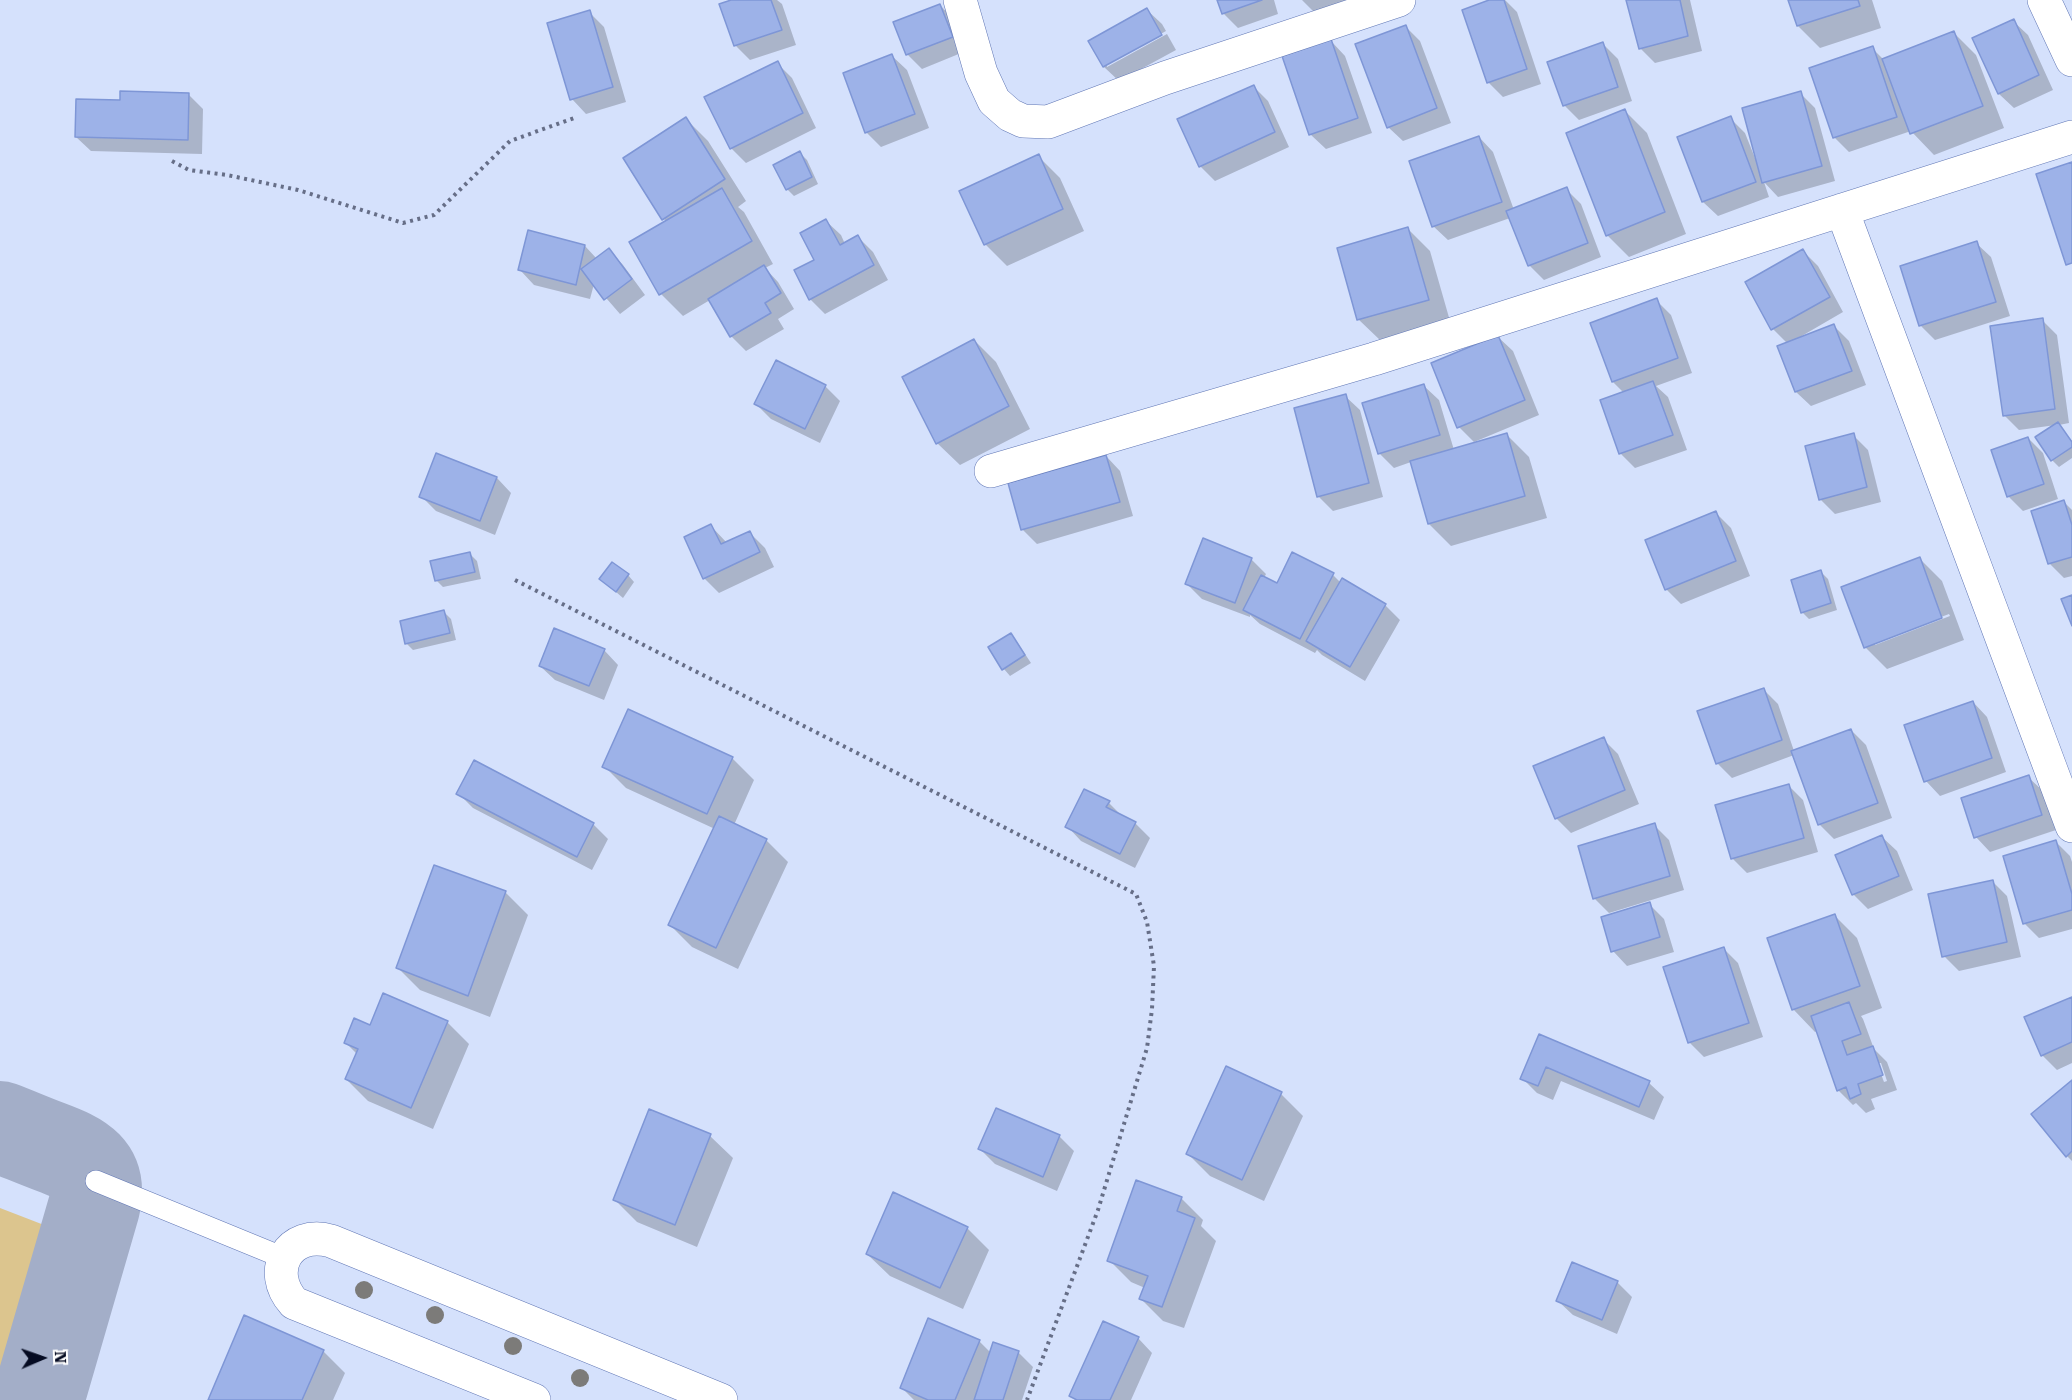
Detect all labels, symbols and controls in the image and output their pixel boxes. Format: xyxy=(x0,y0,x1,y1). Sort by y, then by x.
north arrow xyxy=(12,1328,72,1388)
text: N xyxy=(51,1351,70,1364)

